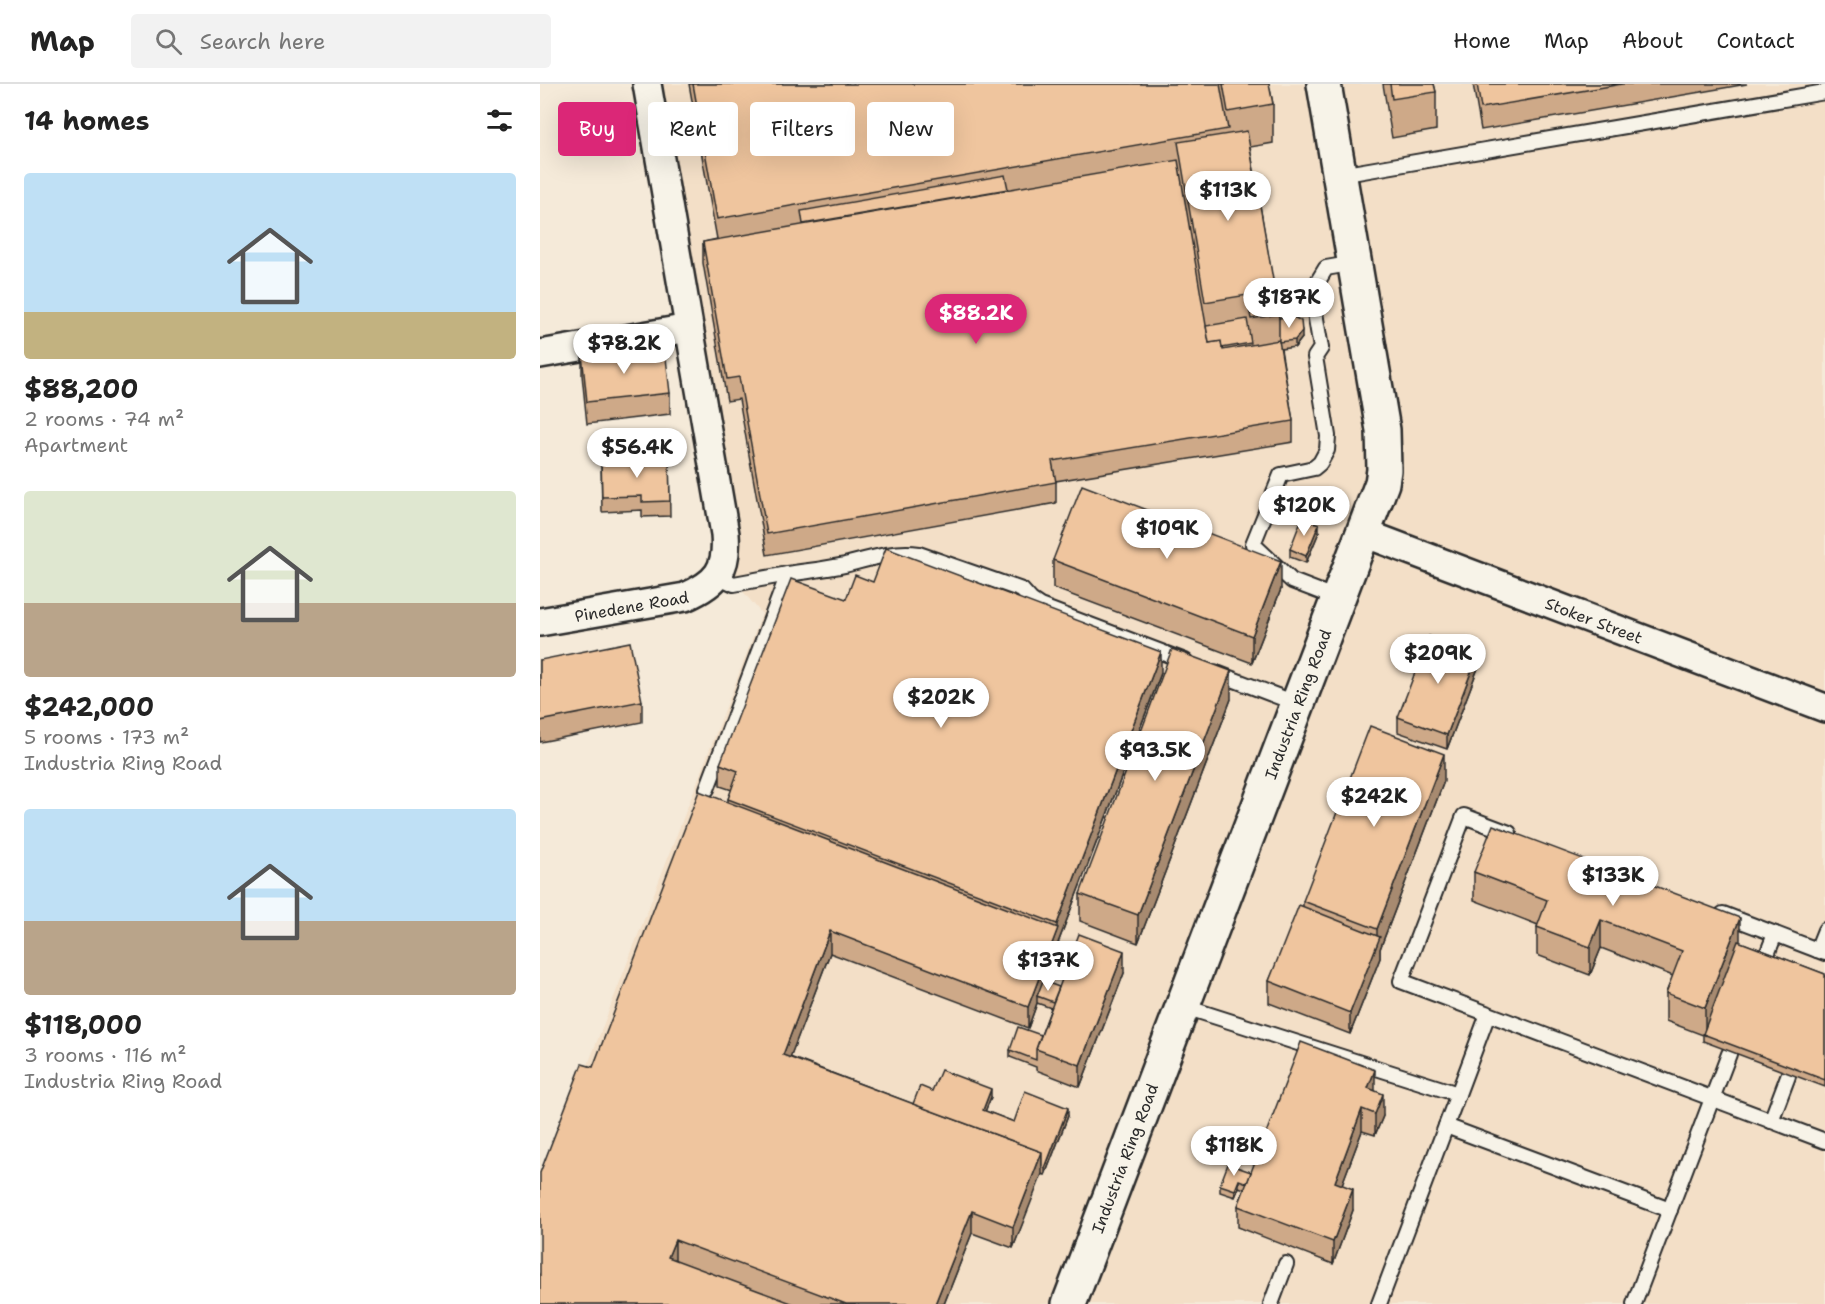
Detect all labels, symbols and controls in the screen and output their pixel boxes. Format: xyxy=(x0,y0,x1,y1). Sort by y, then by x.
search box xyxy=(131,14,551,68)
text: Map xyxy=(30,22,95,60)
icon: search xyxy=(152,25,185,58)
text: Search here xyxy=(200,27,325,56)
text: Home xyxy=(1453,27,1511,55)
text: Map xyxy=(1544,27,1589,55)
text: About xyxy=(1622,27,1683,55)
text: Contact xyxy=(1716,27,1795,55)
chip: Buy xyxy=(558,102,636,156)
chip: Rent xyxy=(648,102,738,156)
chip: Filters xyxy=(750,102,855,156)
chip: New xyxy=(867,102,954,156)
text: 14 homes xyxy=(24,103,150,138)
icon: filters xyxy=(483,104,516,137)
pin: $113K xyxy=(1186,171,1270,222)
text: $113K xyxy=(1199,177,1257,203)
icon: home xyxy=(216,212,324,320)
pin: $187K xyxy=(1247,278,1331,329)
text: $187K xyxy=(1257,284,1321,310)
pin: $88.2K xyxy=(927,294,1025,345)
text: $88.2K xyxy=(939,300,1013,326)
pin: $78.2K xyxy=(575,324,673,375)
text: $78.2K xyxy=(587,330,661,356)
text: $88,200 xyxy=(24,371,139,406)
text: 2 rooms · 74 m² xyxy=(24,406,184,432)
pin: $56.4K xyxy=(588,428,686,479)
text: Apartment xyxy=(24,432,128,458)
text: $56.4K xyxy=(601,434,673,460)
pin: $120K xyxy=(1262,486,1346,537)
text: $120K xyxy=(1273,492,1335,518)
pin: $109K xyxy=(1125,509,1209,560)
text: $109K xyxy=(1135,515,1199,541)
icon: home xyxy=(216,530,324,638)
street label: Pinedene Road xyxy=(573,587,690,627)
street label: Stoker Street xyxy=(1542,593,1645,649)
street label: Industria Ring Road xyxy=(1260,626,1336,782)
pin: $209K xyxy=(1396,634,1480,685)
text: $209K xyxy=(1404,640,1472,666)
pin: $202K xyxy=(899,678,983,729)
text: $202K xyxy=(907,684,975,710)
text: $242,000 xyxy=(24,689,154,724)
text: 5 rooms · 173 m² xyxy=(24,724,189,750)
pin: $93.5K xyxy=(1106,731,1204,782)
text: $93.5K xyxy=(1119,737,1191,763)
text: Industria Ring Road xyxy=(24,750,222,776)
pin: $242K xyxy=(1332,777,1416,828)
text: $242K xyxy=(1340,783,1408,809)
icon: home xyxy=(216,848,324,956)
pin: $133K xyxy=(1571,856,1655,907)
text: $133K xyxy=(1582,862,1644,888)
pin: $137K xyxy=(1006,941,1090,992)
text: $137K xyxy=(1017,947,1079,973)
text: $118,000 xyxy=(24,1007,142,1042)
text: 3 rooms · 116 m² xyxy=(24,1042,186,1068)
text: Industria Ring Road xyxy=(24,1068,222,1094)
street label: Industria Ring Road xyxy=(1087,1080,1163,1236)
pin: $118K xyxy=(1192,1126,1276,1177)
text: $118K xyxy=(1205,1132,1263,1158)

